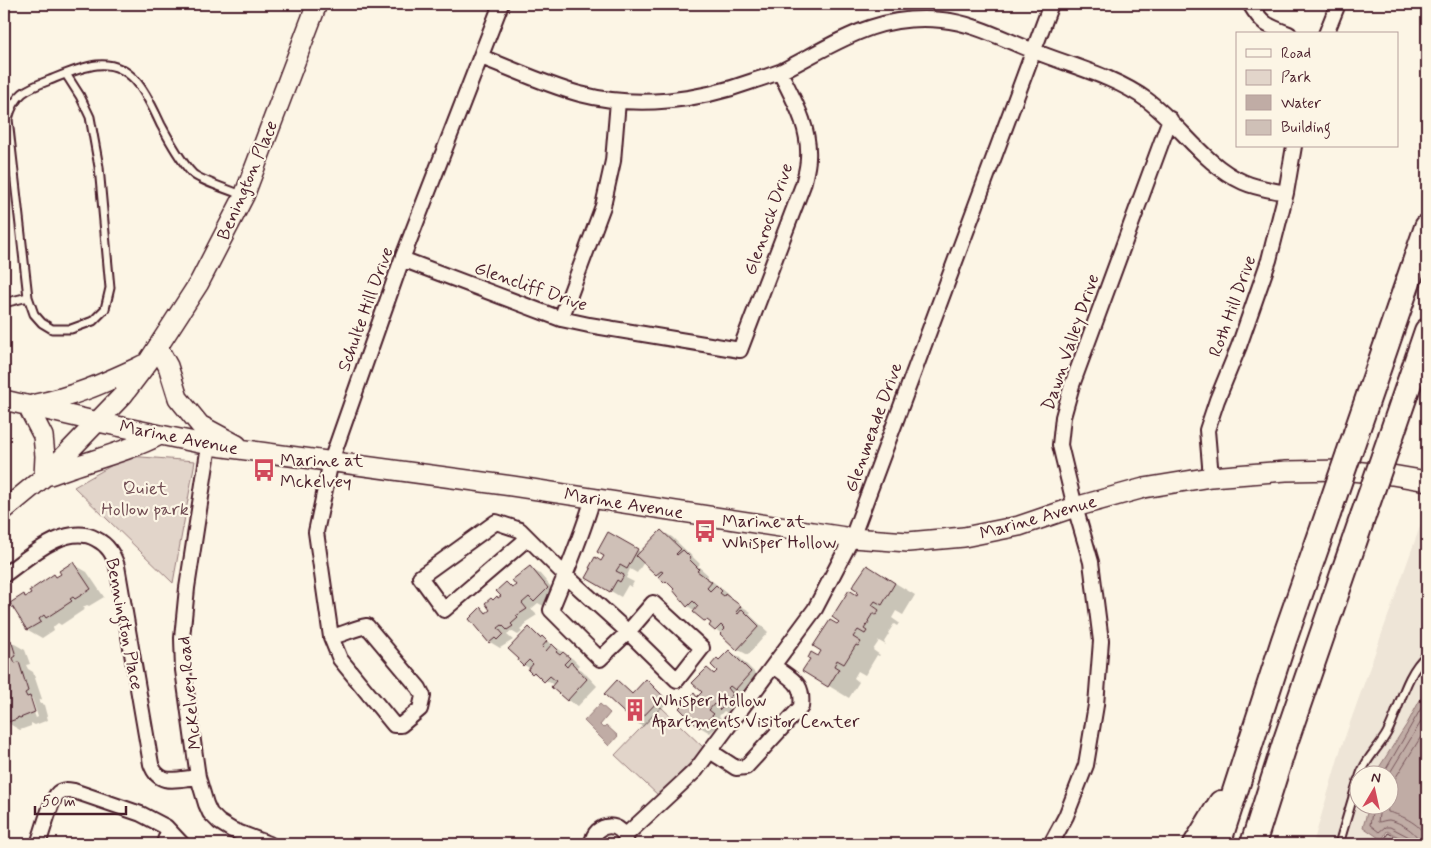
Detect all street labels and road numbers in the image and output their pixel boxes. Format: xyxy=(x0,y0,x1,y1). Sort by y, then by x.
street label: Benington Place xyxy=(212,117,284,244)
street label: Glenrock Drive xyxy=(739,160,799,279)
street label: Schulte Hill Drive xyxy=(332,244,400,375)
street label: Roth Hill Drive xyxy=(1203,252,1262,360)
street label: Glencliff Drive xyxy=(471,256,590,318)
street label: Dawn Valley Drive xyxy=(1036,271,1106,414)
street label: Glenmeade Drive xyxy=(839,359,909,496)
street label: Marine Avenue xyxy=(117,415,240,461)
street label: Marine Avenue xyxy=(562,483,685,525)
street label: Marine Avenue xyxy=(977,490,1100,546)
street label: Bennington Place xyxy=(98,556,149,692)
street label: McKelvey Road xyxy=(172,635,208,751)

